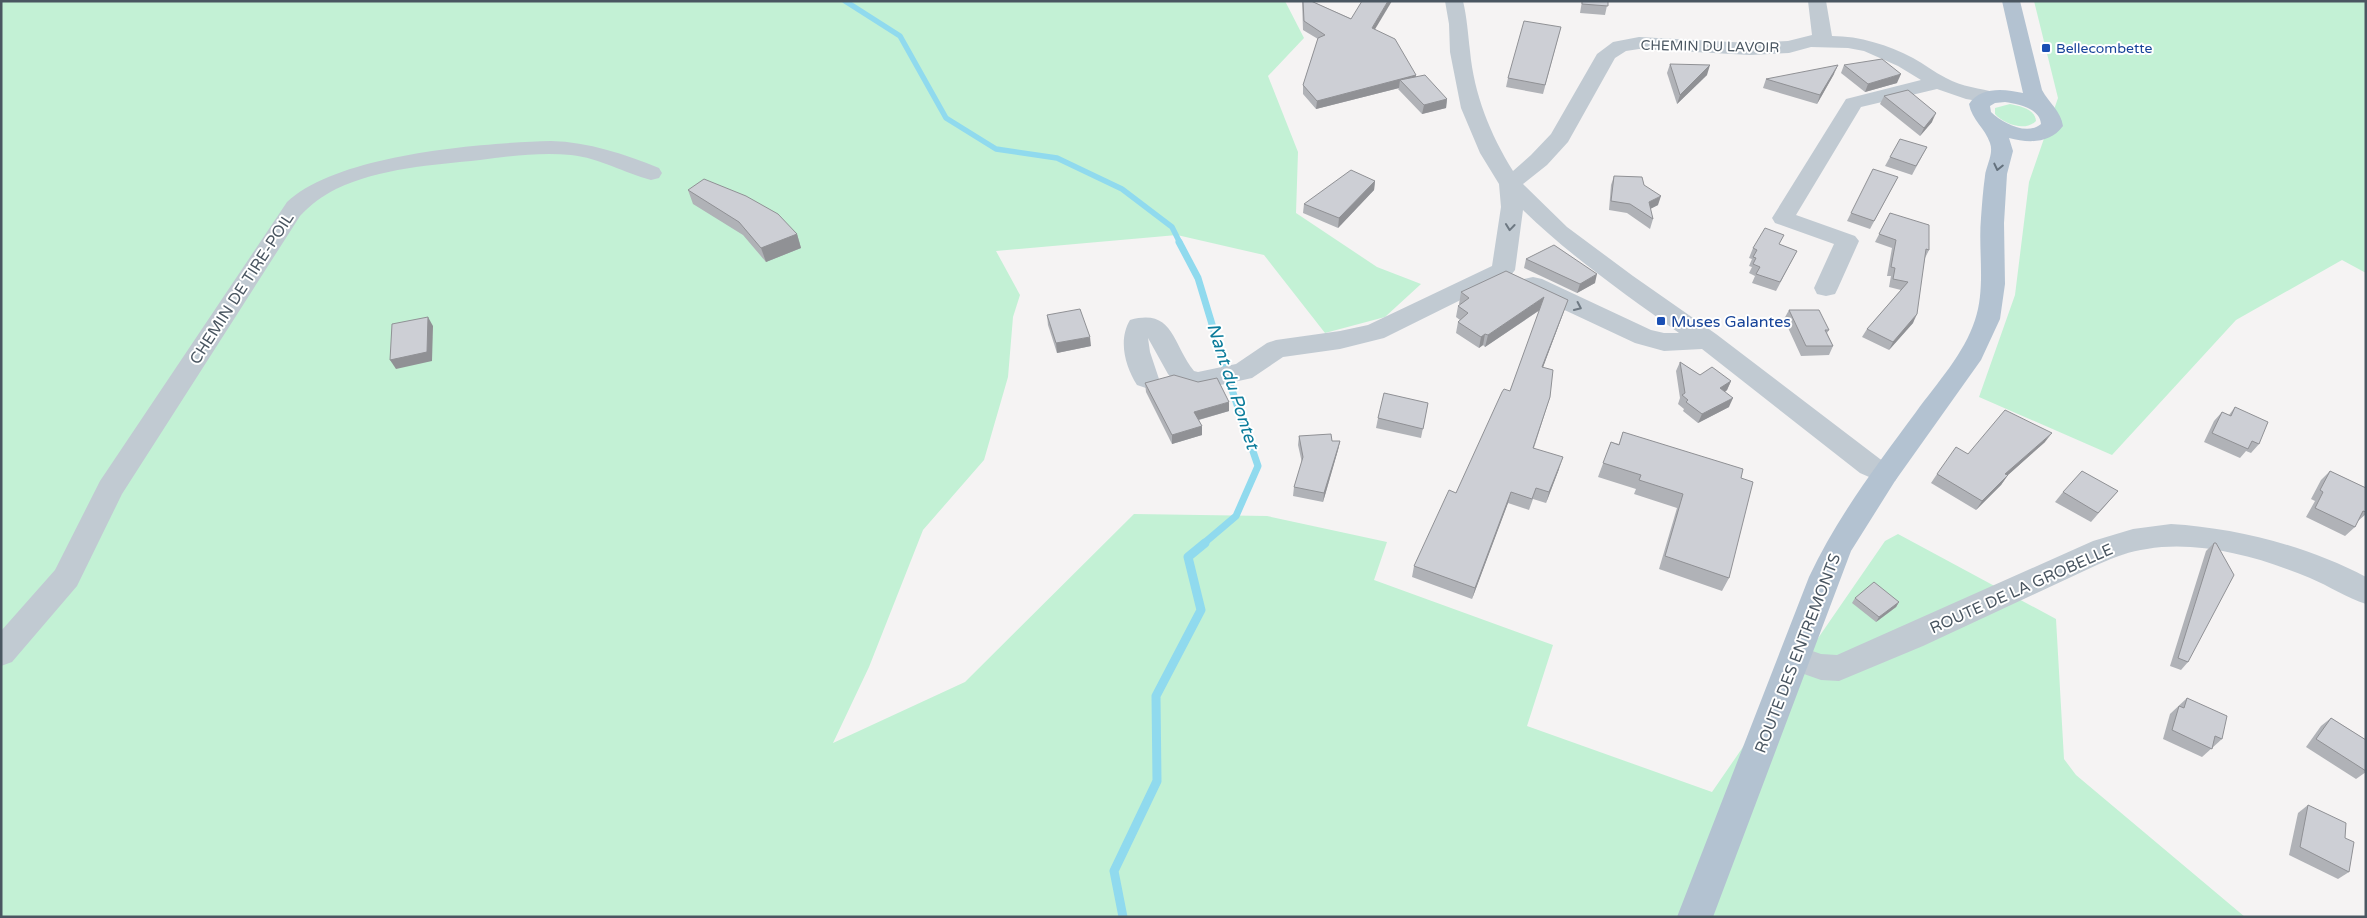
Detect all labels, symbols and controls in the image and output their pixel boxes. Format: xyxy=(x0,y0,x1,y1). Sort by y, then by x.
street label: CHEMIN DU LAVOIR xyxy=(1640,37,1780,56)
place label: Bellecombette xyxy=(2056,40,2153,57)
marker: Bellecombette xyxy=(2040,42,2052,54)
one-way arrow xyxy=(1993,163,2004,172)
street label: CHEMIN DE TIRE-POIL xyxy=(185,209,298,368)
one-way arrow xyxy=(1505,223,1516,231)
one-way arrow xyxy=(1573,301,1582,312)
place label: Muses Galantes xyxy=(1671,312,1791,332)
marker: Muses Galantes xyxy=(1655,315,1667,327)
water label: Nant du Pontet xyxy=(1202,320,1264,454)
street label: ROUTE DE LA GROBELLE xyxy=(1927,539,2116,638)
street label: ROUTE DES ENTREMONTS xyxy=(1751,551,1845,756)

